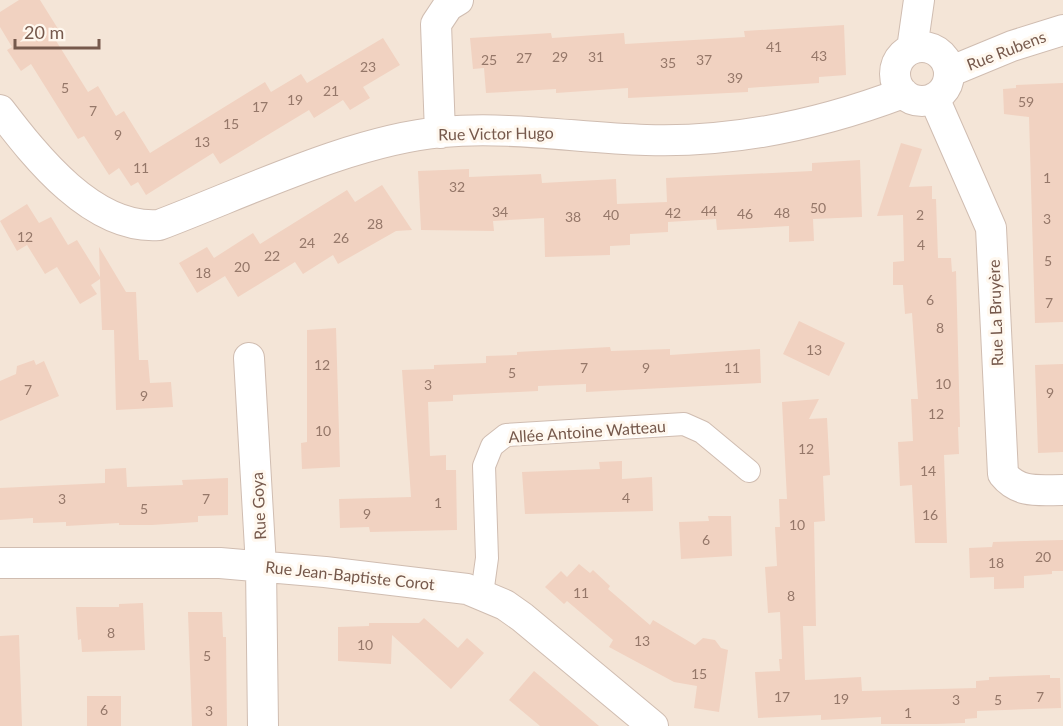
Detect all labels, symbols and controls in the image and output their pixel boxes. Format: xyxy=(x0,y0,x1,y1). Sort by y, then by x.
scale bar xyxy=(15,12,99,50)
text: 20 m xyxy=(24,21,64,43)
street label: Rue Rubens xyxy=(964,26,1048,74)
house number: 41 xyxy=(766,38,782,55)
house number: 43 xyxy=(811,47,827,64)
house number: 29 xyxy=(552,48,568,65)
house number: 31 xyxy=(588,48,604,65)
house number: 27 xyxy=(516,49,532,66)
house number: 25 xyxy=(481,51,497,68)
house number: 37 xyxy=(696,51,712,68)
house number: 35 xyxy=(660,54,676,71)
house number: 23 xyxy=(360,58,376,75)
house number: 39 xyxy=(727,69,743,86)
house number: 5 xyxy=(61,79,69,96)
house number: 21 xyxy=(323,82,339,99)
house number: 19 xyxy=(287,91,303,108)
house number: 59 xyxy=(1018,93,1034,110)
house number: 17 xyxy=(252,98,268,115)
house number: 7 xyxy=(89,102,97,119)
house number: 15 xyxy=(223,115,239,132)
street label: Rue Victor Hugo xyxy=(438,122,554,144)
house number: 9 xyxy=(114,126,122,143)
house number: 13 xyxy=(194,133,210,150)
house number: 11 xyxy=(133,159,149,176)
house number: 1 xyxy=(1043,169,1051,186)
house number: 32 xyxy=(449,178,465,195)
house number: 50 xyxy=(810,199,826,216)
house number: 44 xyxy=(701,202,717,219)
house number: 34 xyxy=(492,203,508,220)
house number: 42 xyxy=(665,204,681,221)
house number: 48 xyxy=(774,204,790,221)
house number: 46 xyxy=(737,205,753,222)
house number: 40 xyxy=(603,206,619,223)
house number: 2 xyxy=(916,206,924,223)
house number: 38 xyxy=(565,208,581,225)
house number: 3 xyxy=(1043,210,1051,227)
house number: 28 xyxy=(367,215,383,232)
house number: 12 xyxy=(17,228,33,245)
house number: 26 xyxy=(333,229,349,246)
house number: 24 xyxy=(299,234,315,251)
house number: 4 xyxy=(917,236,925,253)
house number: 22 xyxy=(264,247,280,264)
house number: 5 xyxy=(1044,252,1052,269)
house number: 20 xyxy=(234,258,250,275)
street label: Rue La Bruyère xyxy=(984,259,1006,367)
house number: 18 xyxy=(195,264,211,281)
house number: 6 xyxy=(926,291,934,308)
house number: 7 xyxy=(1045,294,1053,311)
house number: 8 xyxy=(936,319,944,336)
house number: 13 xyxy=(806,341,822,358)
house number: 12 xyxy=(314,356,330,373)
house number: 7 xyxy=(580,359,588,376)
house number: 9 xyxy=(642,359,650,376)
house number: 11 xyxy=(724,359,740,376)
house number: 5 xyxy=(508,364,516,381)
house number: 10 xyxy=(935,375,951,392)
house number: 3 xyxy=(424,376,432,393)
house number: 7 xyxy=(24,381,32,398)
house number: 9 xyxy=(1046,384,1054,401)
house number: 9 xyxy=(140,387,148,404)
house number: 12 xyxy=(928,405,944,422)
street label: Allée Antoine Watteau xyxy=(508,416,666,446)
house number: 10 xyxy=(315,422,331,439)
house number: 12 xyxy=(798,440,814,457)
house number: 14 xyxy=(920,462,936,479)
street label: Rue Goya xyxy=(247,472,269,540)
house number: 4 xyxy=(622,489,630,506)
house number: 3 xyxy=(58,490,66,507)
house number: 7 xyxy=(202,490,210,507)
house number: 1 xyxy=(434,494,442,511)
house number: 5 xyxy=(140,500,148,517)
house number: 9 xyxy=(363,505,371,522)
house number: 16 xyxy=(922,506,938,523)
house number: 10 xyxy=(789,516,805,533)
house number: 6 xyxy=(702,531,710,548)
house number: 20 xyxy=(1035,548,1051,565)
house number: 18 xyxy=(988,554,1004,571)
street label: Rue Jean-Baptiste Corot xyxy=(264,557,436,593)
house number: 11 xyxy=(573,584,589,601)
house number: 8 xyxy=(787,587,795,604)
house number: 8 xyxy=(107,624,115,641)
house number: 13 xyxy=(634,632,650,649)
house number: 10 xyxy=(357,636,373,653)
house number: 5 xyxy=(203,647,211,664)
house number: 15 xyxy=(691,665,707,682)
house number: 17 xyxy=(774,688,790,705)
house number: 7 xyxy=(1036,688,1044,705)
house number: 19 xyxy=(833,690,849,707)
house number: 3 xyxy=(952,691,960,708)
house number: 5 xyxy=(994,691,1002,708)
house number: 6 xyxy=(100,701,108,718)
house number: 3 xyxy=(205,702,213,719)
house number: 1 xyxy=(904,704,912,721)

